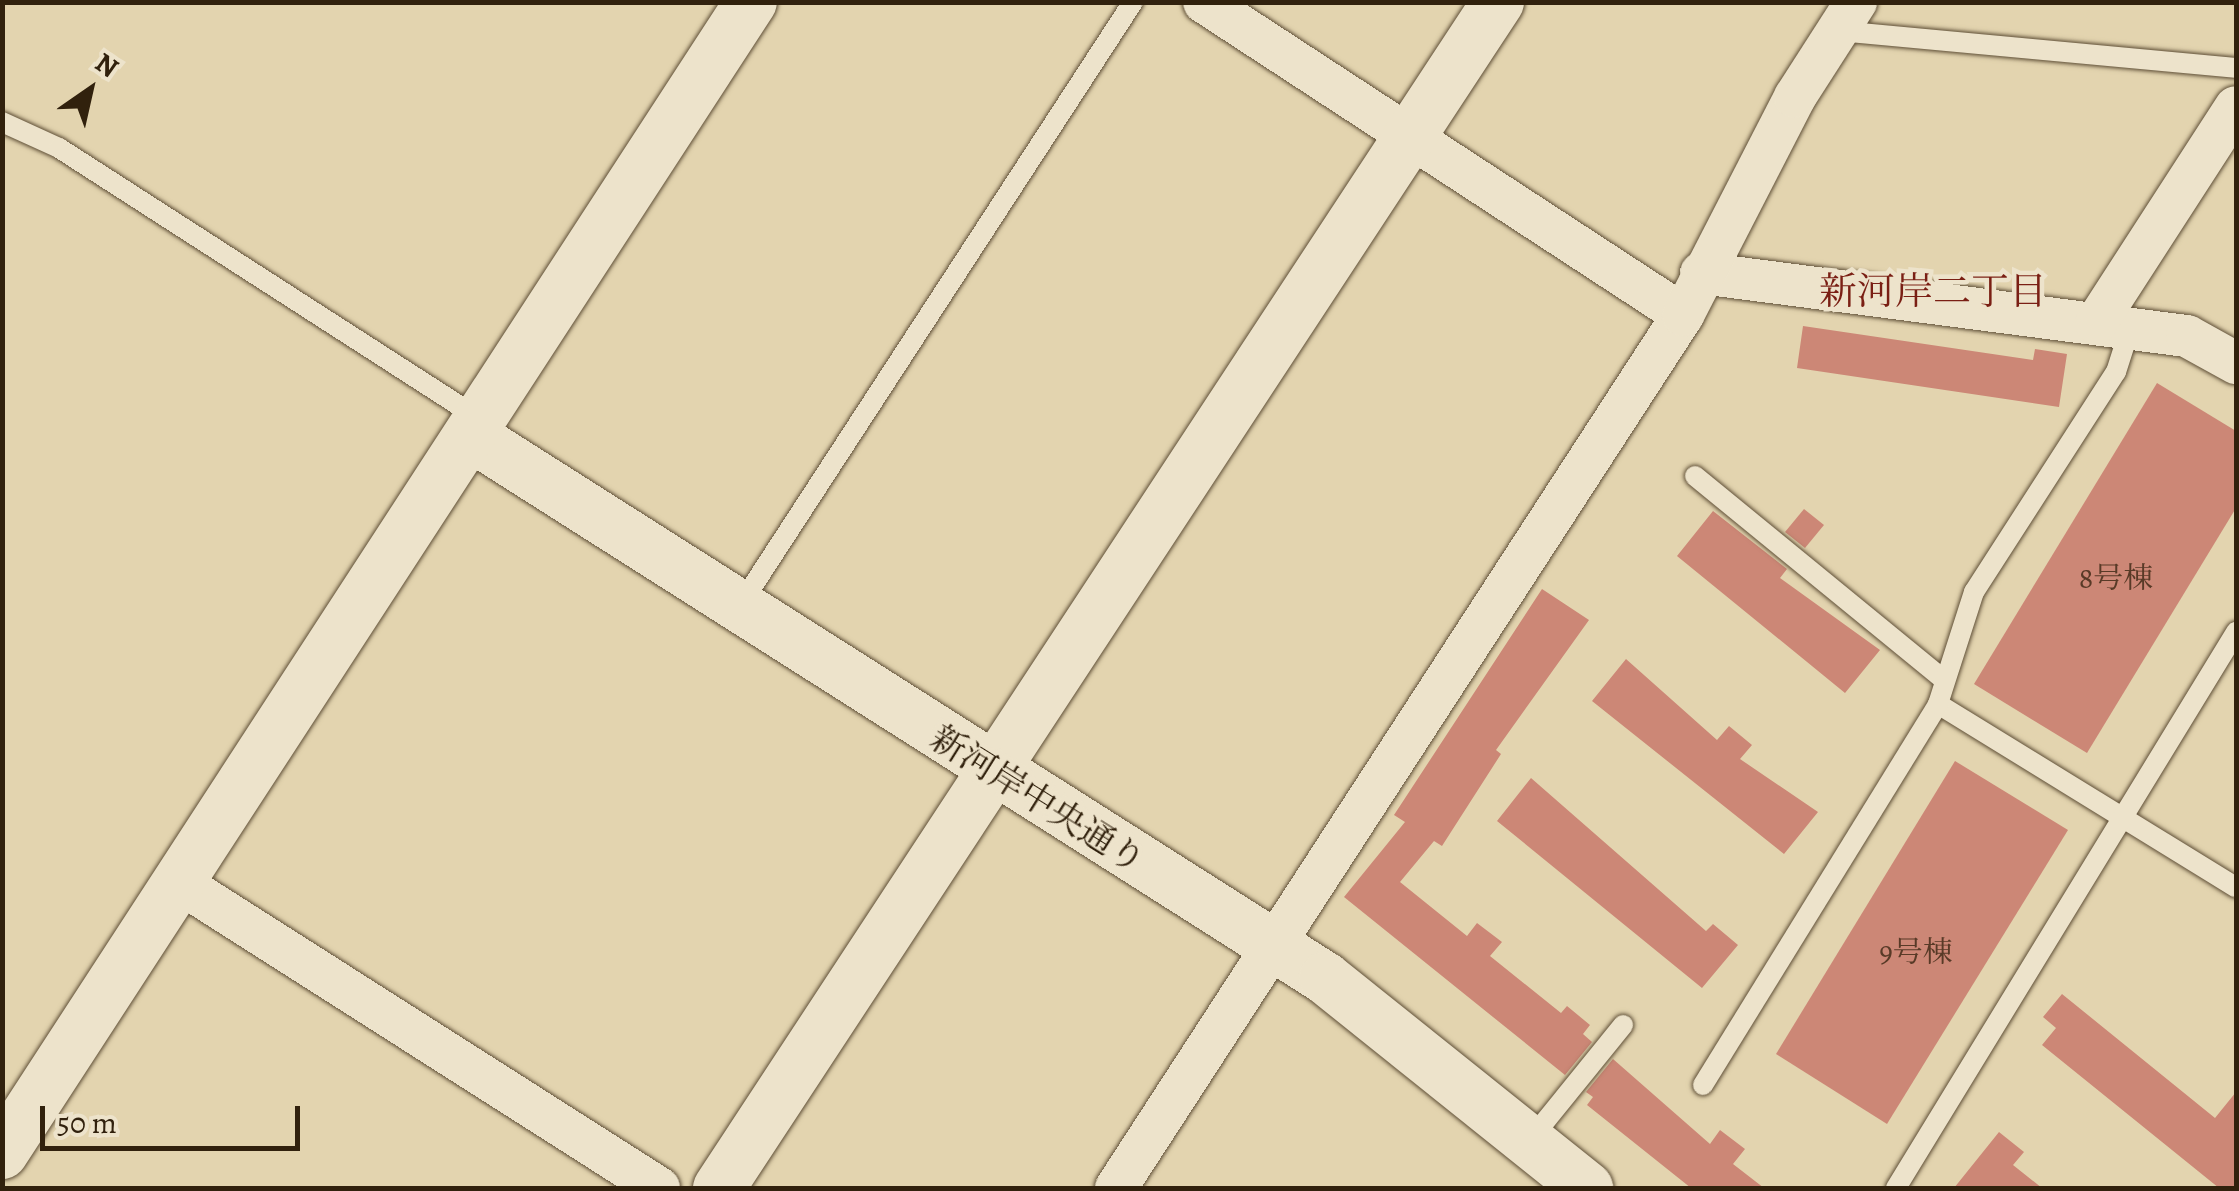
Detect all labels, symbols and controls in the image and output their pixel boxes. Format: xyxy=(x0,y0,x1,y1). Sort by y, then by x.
north arrow xyxy=(40,40,140,140)
text: N xyxy=(88,44,126,87)
district label: 新河岸二丁目 xyxy=(1819,269,2047,315)
house number: 8号棟 xyxy=(2079,560,2153,596)
street label: 新河岸中央通り xyxy=(923,716,1153,882)
house number: 9号棟 xyxy=(1879,934,1953,970)
scale bar xyxy=(45,1086,305,1148)
text: 50 m xyxy=(57,1103,117,1143)

